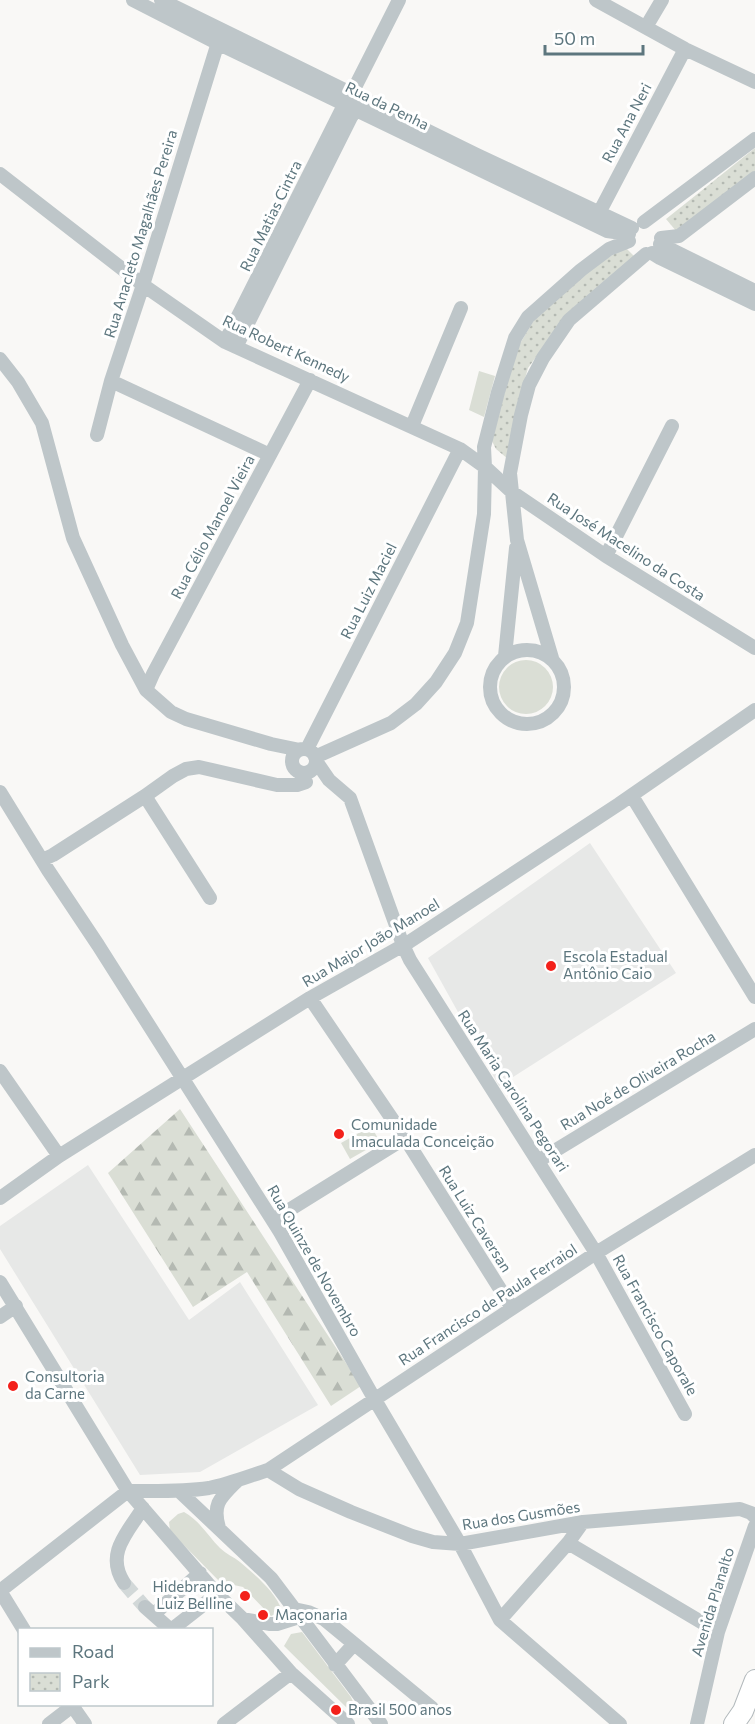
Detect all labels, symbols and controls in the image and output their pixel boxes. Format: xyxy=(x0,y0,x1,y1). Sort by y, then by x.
scale bar xyxy=(545,18,642,56)
text: 50 m xyxy=(554,27,595,49)
street label: Rua da Penha xyxy=(343,77,432,133)
street label: Rua Ana Neri xyxy=(598,80,655,166)
street label: Rua Anacleto Magalhães Pereira xyxy=(100,127,180,340)
street label: Rua Matias Cintra xyxy=(235,157,305,274)
street label: Rua Robert Kennedy xyxy=(220,311,353,386)
street label: Rua Célio Manoel Vieira xyxy=(166,451,258,602)
street label: Rua José Macelino da Costa xyxy=(544,488,709,604)
street label: Rua Luiz Maciel xyxy=(336,540,400,642)
street label: Rua Major João Manoel xyxy=(299,894,442,990)
place label: Escola Estadual Antônio Caio xyxy=(563,947,668,982)
marker: Escola Estadual Antônio Caio xyxy=(544,959,558,973)
street label: Rua Maria Carolina Pegorari xyxy=(455,1006,573,1175)
street label: Rua Noé de Oliveira Rocha xyxy=(557,1027,718,1134)
place label: Comunidade Imaculada Conceição xyxy=(351,1115,494,1150)
marker: Comunidade Imaculada Conceição xyxy=(332,1127,346,1141)
street label: Rua Luiz Caversan xyxy=(436,1162,516,1275)
street label: Rua Quinze de Novembro xyxy=(264,1182,366,1339)
street label: Rua Francisco de Paula Ferraiol xyxy=(395,1240,580,1369)
street label: Rua Francisco Caporale xyxy=(610,1251,702,1398)
place label: Consultoria da Carne xyxy=(25,1367,105,1402)
marker: Consultoria da Carne xyxy=(6,1379,20,1393)
street label: Rua dos Gusmões xyxy=(461,1497,581,1533)
street label: Avenida Planalto xyxy=(687,1545,737,1659)
place label: Hidebrando Luiz Belline xyxy=(153,1577,233,1612)
marker: Hidebrando Luiz Belline xyxy=(238,1589,252,1603)
place label: Maçonaria xyxy=(275,1605,348,1623)
marker: Maçonaria xyxy=(256,1608,270,1622)
legend xyxy=(18,1628,213,1706)
text: Road xyxy=(72,1640,114,1662)
text: Park xyxy=(72,1670,110,1692)
place label: Brasil 500 anos xyxy=(348,1700,452,1718)
marker: Brasil 500 anos xyxy=(329,1703,343,1717)

